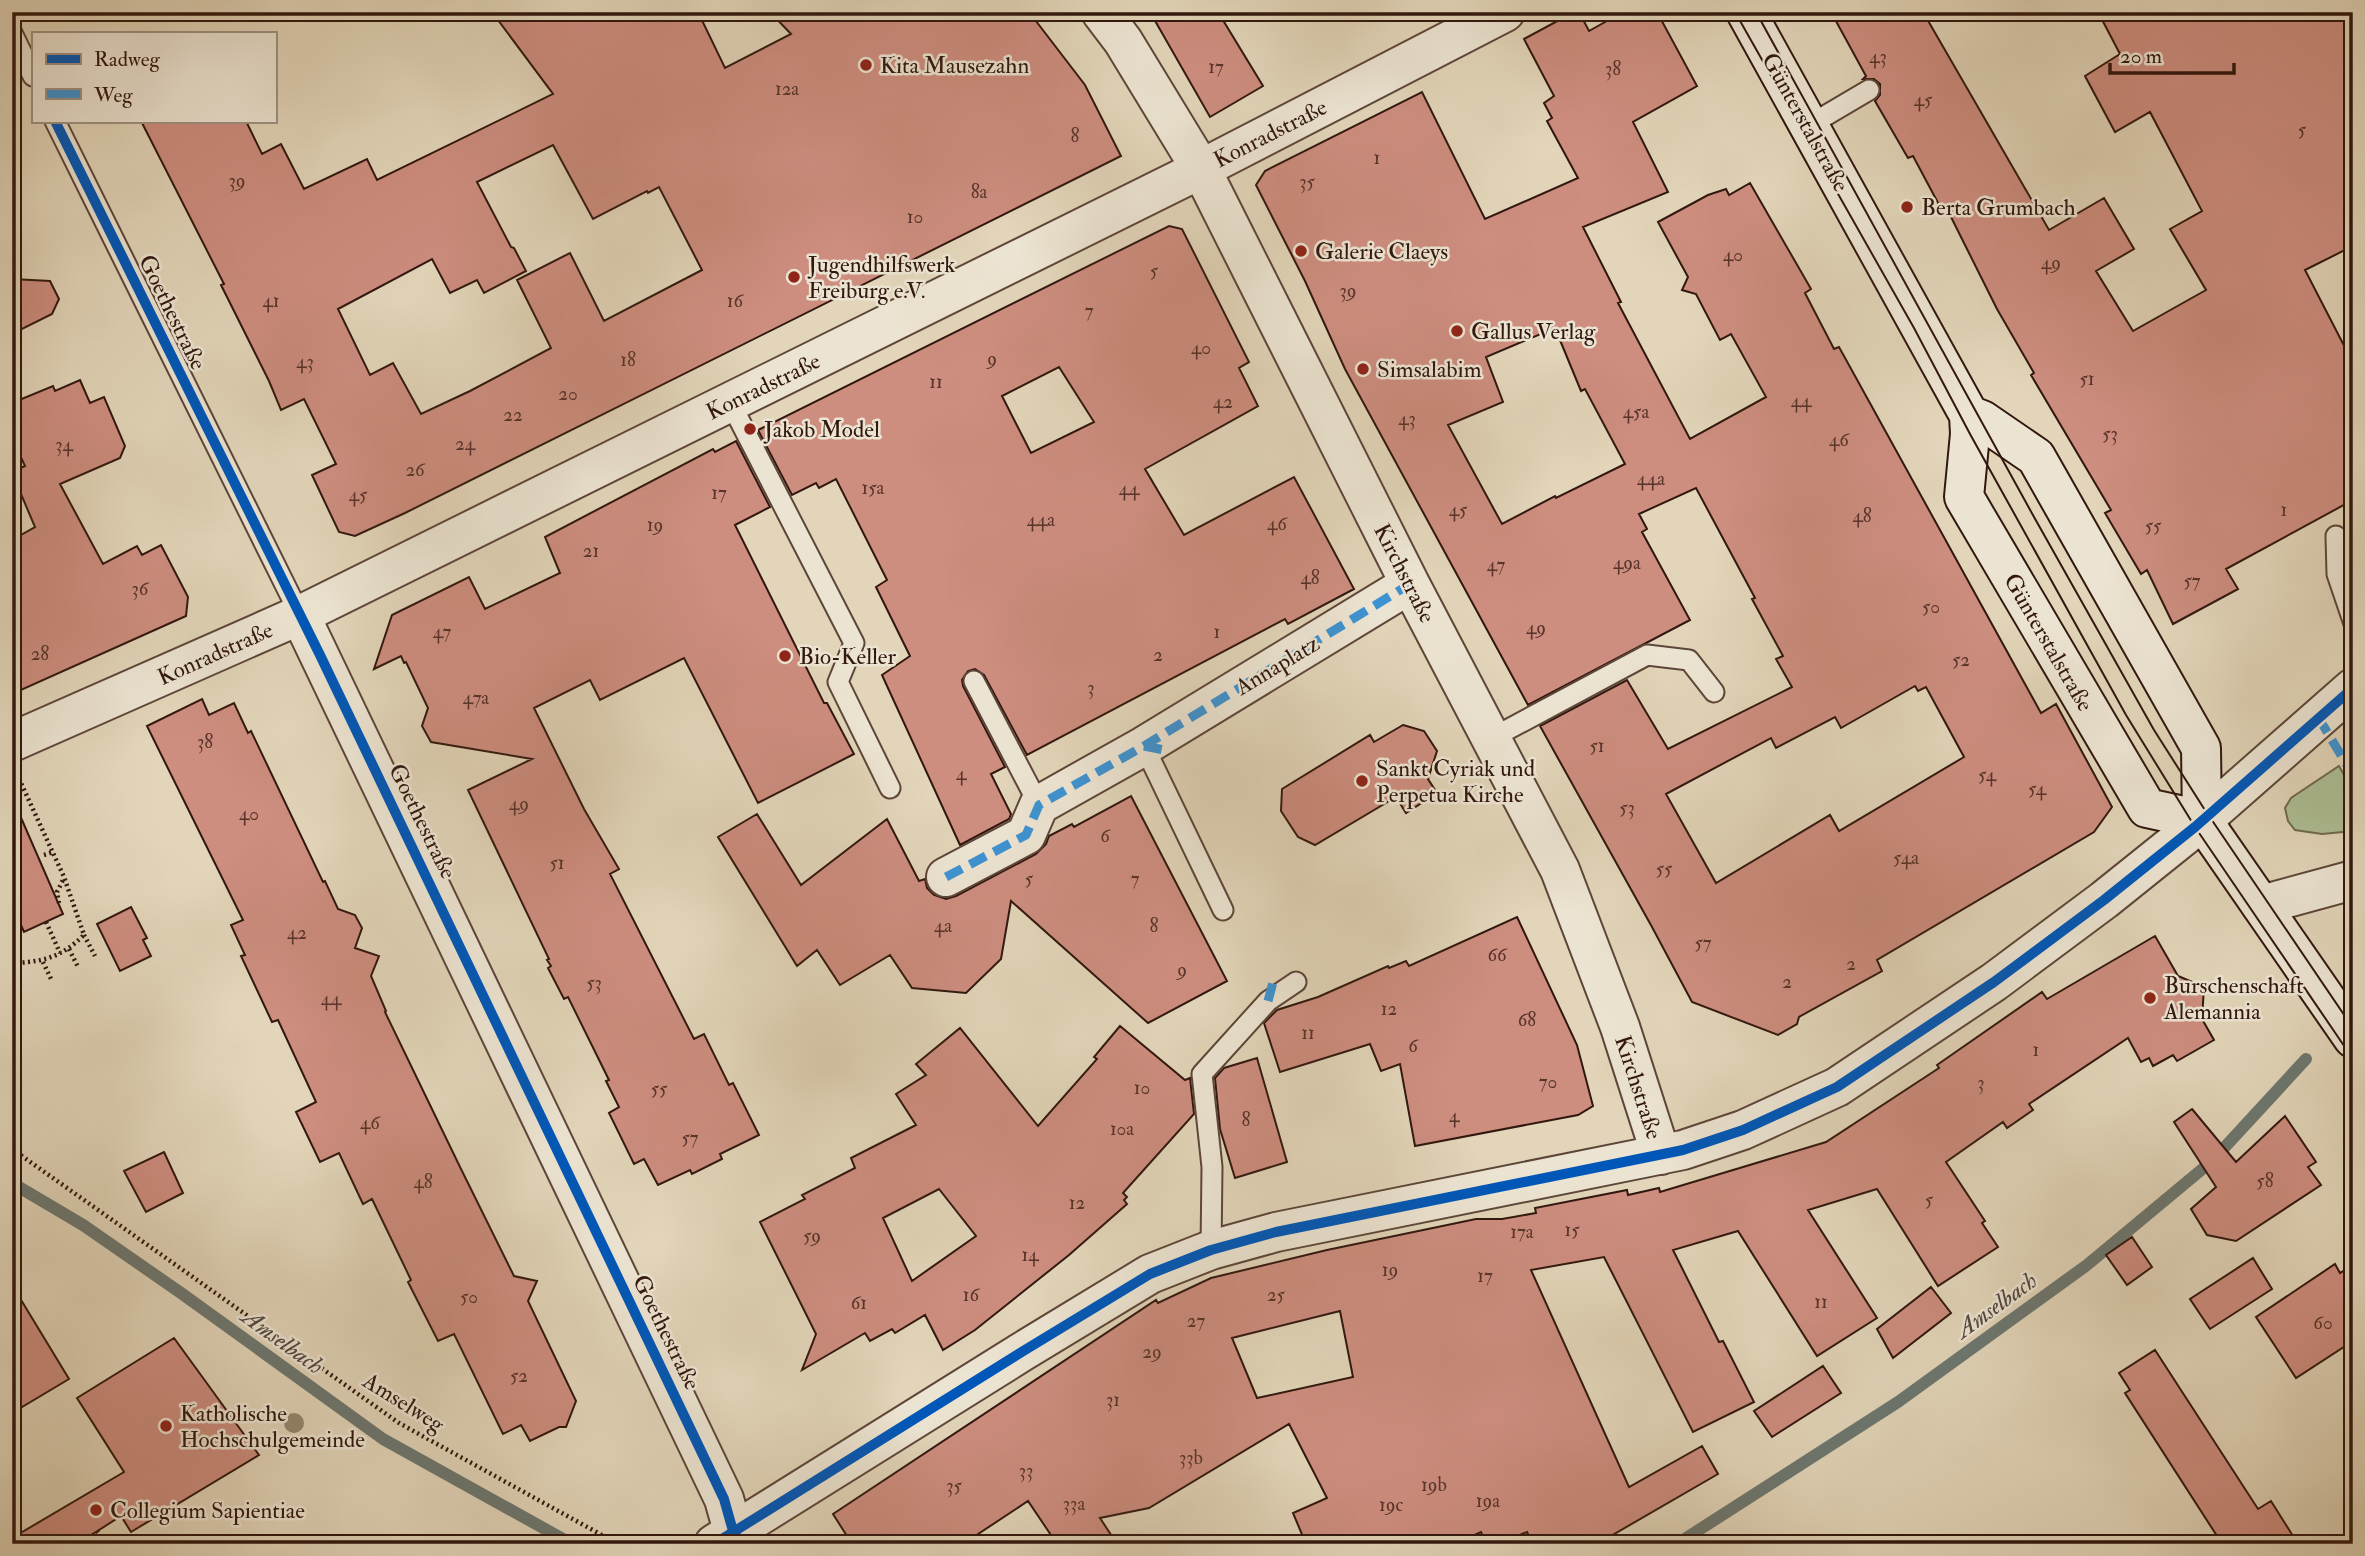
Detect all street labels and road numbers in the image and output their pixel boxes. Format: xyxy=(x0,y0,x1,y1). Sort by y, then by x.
street label: Günterstalstraße xyxy=(1755,48,1856,197)
street label: Konradstraße xyxy=(1209,92,1332,174)
street label: Goethestraße xyxy=(132,250,213,375)
street label: Konradstraße xyxy=(701,346,825,427)
street label: Kirchstraße xyxy=(1367,519,1442,628)
street label: Günterstalstraße xyxy=(1997,568,2100,717)
street label: Konradstraße xyxy=(153,615,278,692)
street label: Annaplatz xyxy=(1229,629,1325,703)
street label: Goethestraße xyxy=(382,759,463,884)
street label: Kirchstraße xyxy=(1608,1032,1669,1143)
street label: Goethestraße xyxy=(626,1270,707,1395)
street label: Amselweg xyxy=(357,1366,450,1439)

